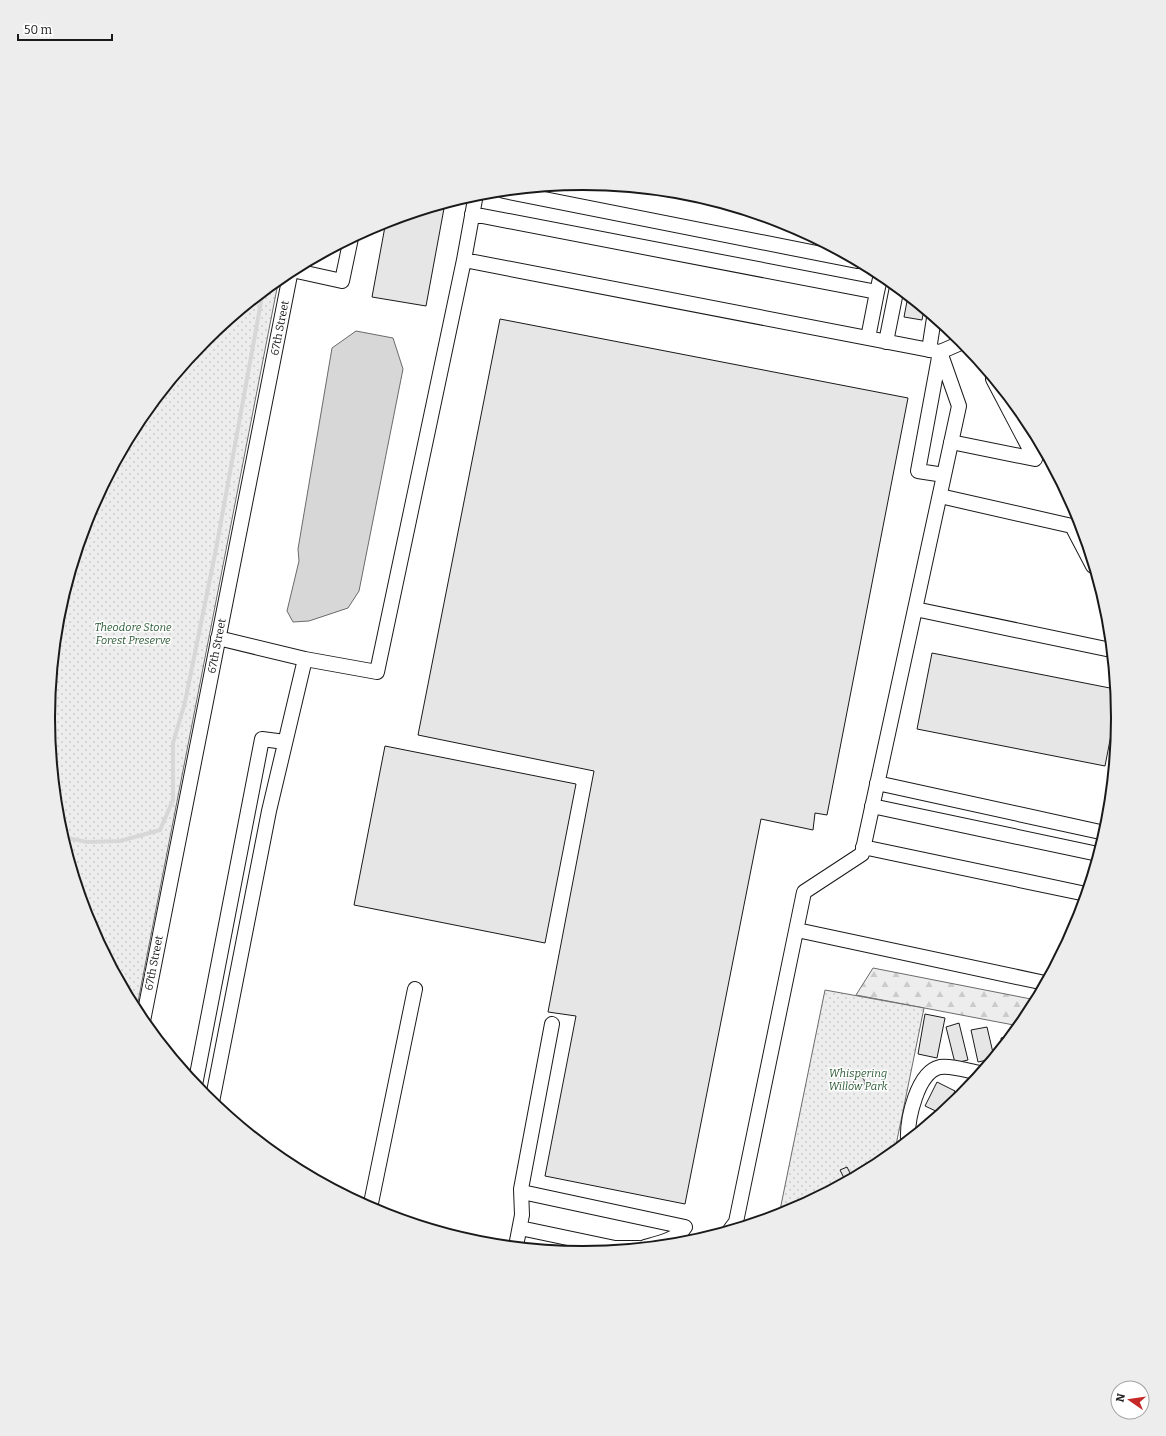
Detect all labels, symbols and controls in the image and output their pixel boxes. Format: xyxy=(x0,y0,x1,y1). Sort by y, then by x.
scale bar xyxy=(18,16,112,42)
text: 50 m xyxy=(24,23,53,37)
street label: 67th Street xyxy=(268,299,292,357)
street label: 67th Street xyxy=(205,617,229,675)
park label: Theodore Stone Forest Preserve xyxy=(94,621,172,647)
street label: 67th Street xyxy=(142,934,166,992)
park label: Whispering Willow Park xyxy=(828,1067,889,1093)
north arrow xyxy=(1110,1380,1150,1420)
text: N xyxy=(1113,1392,1128,1403)

